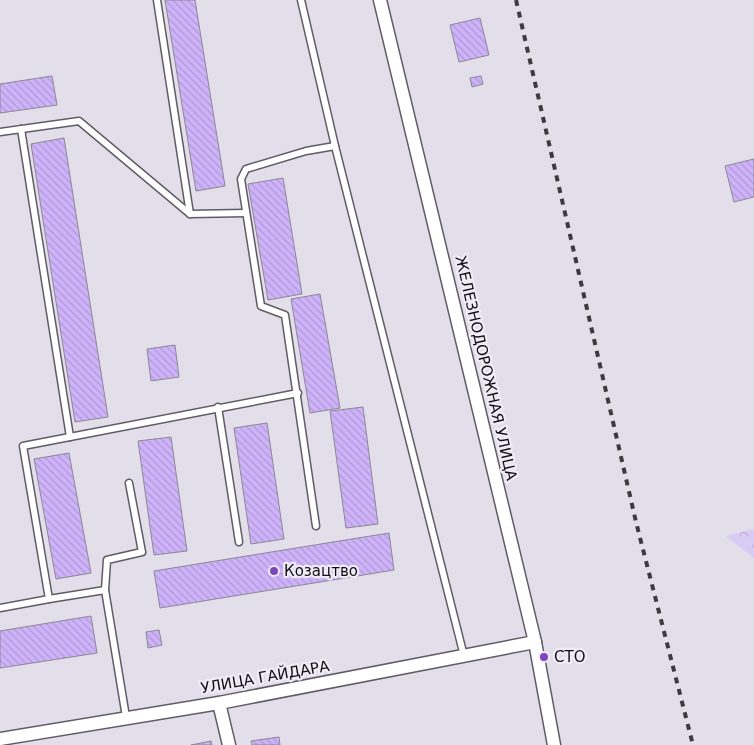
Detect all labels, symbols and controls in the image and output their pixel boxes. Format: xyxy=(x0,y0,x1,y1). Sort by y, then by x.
street label: ЖЕЛЕЗНОДОРОЖНАЯ УЛИЦА xyxy=(451,254,521,483)
place label: Козацтво xyxy=(284,562,358,580)
marker: Козацтво xyxy=(268,565,280,577)
place label: СТО xyxy=(554,648,585,666)
marker: СТО xyxy=(538,651,550,663)
street label: УЛИЦА ГАЙДАРА xyxy=(199,656,331,697)

